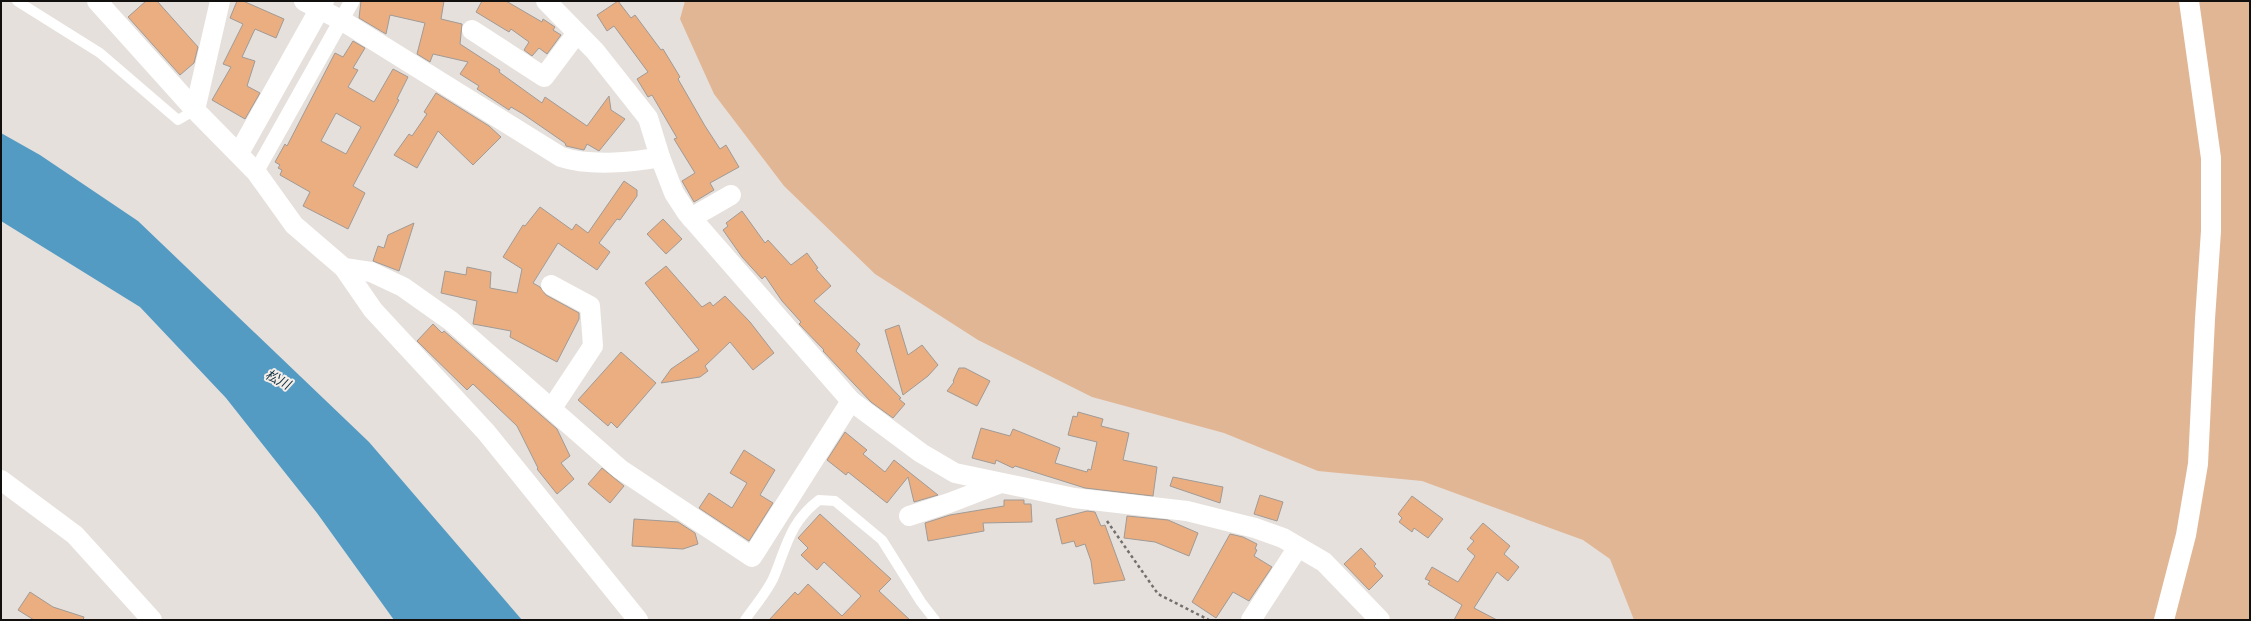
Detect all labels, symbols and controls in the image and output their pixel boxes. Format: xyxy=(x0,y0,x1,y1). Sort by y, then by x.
water label: 松川 xyxy=(263,366,295,393)

